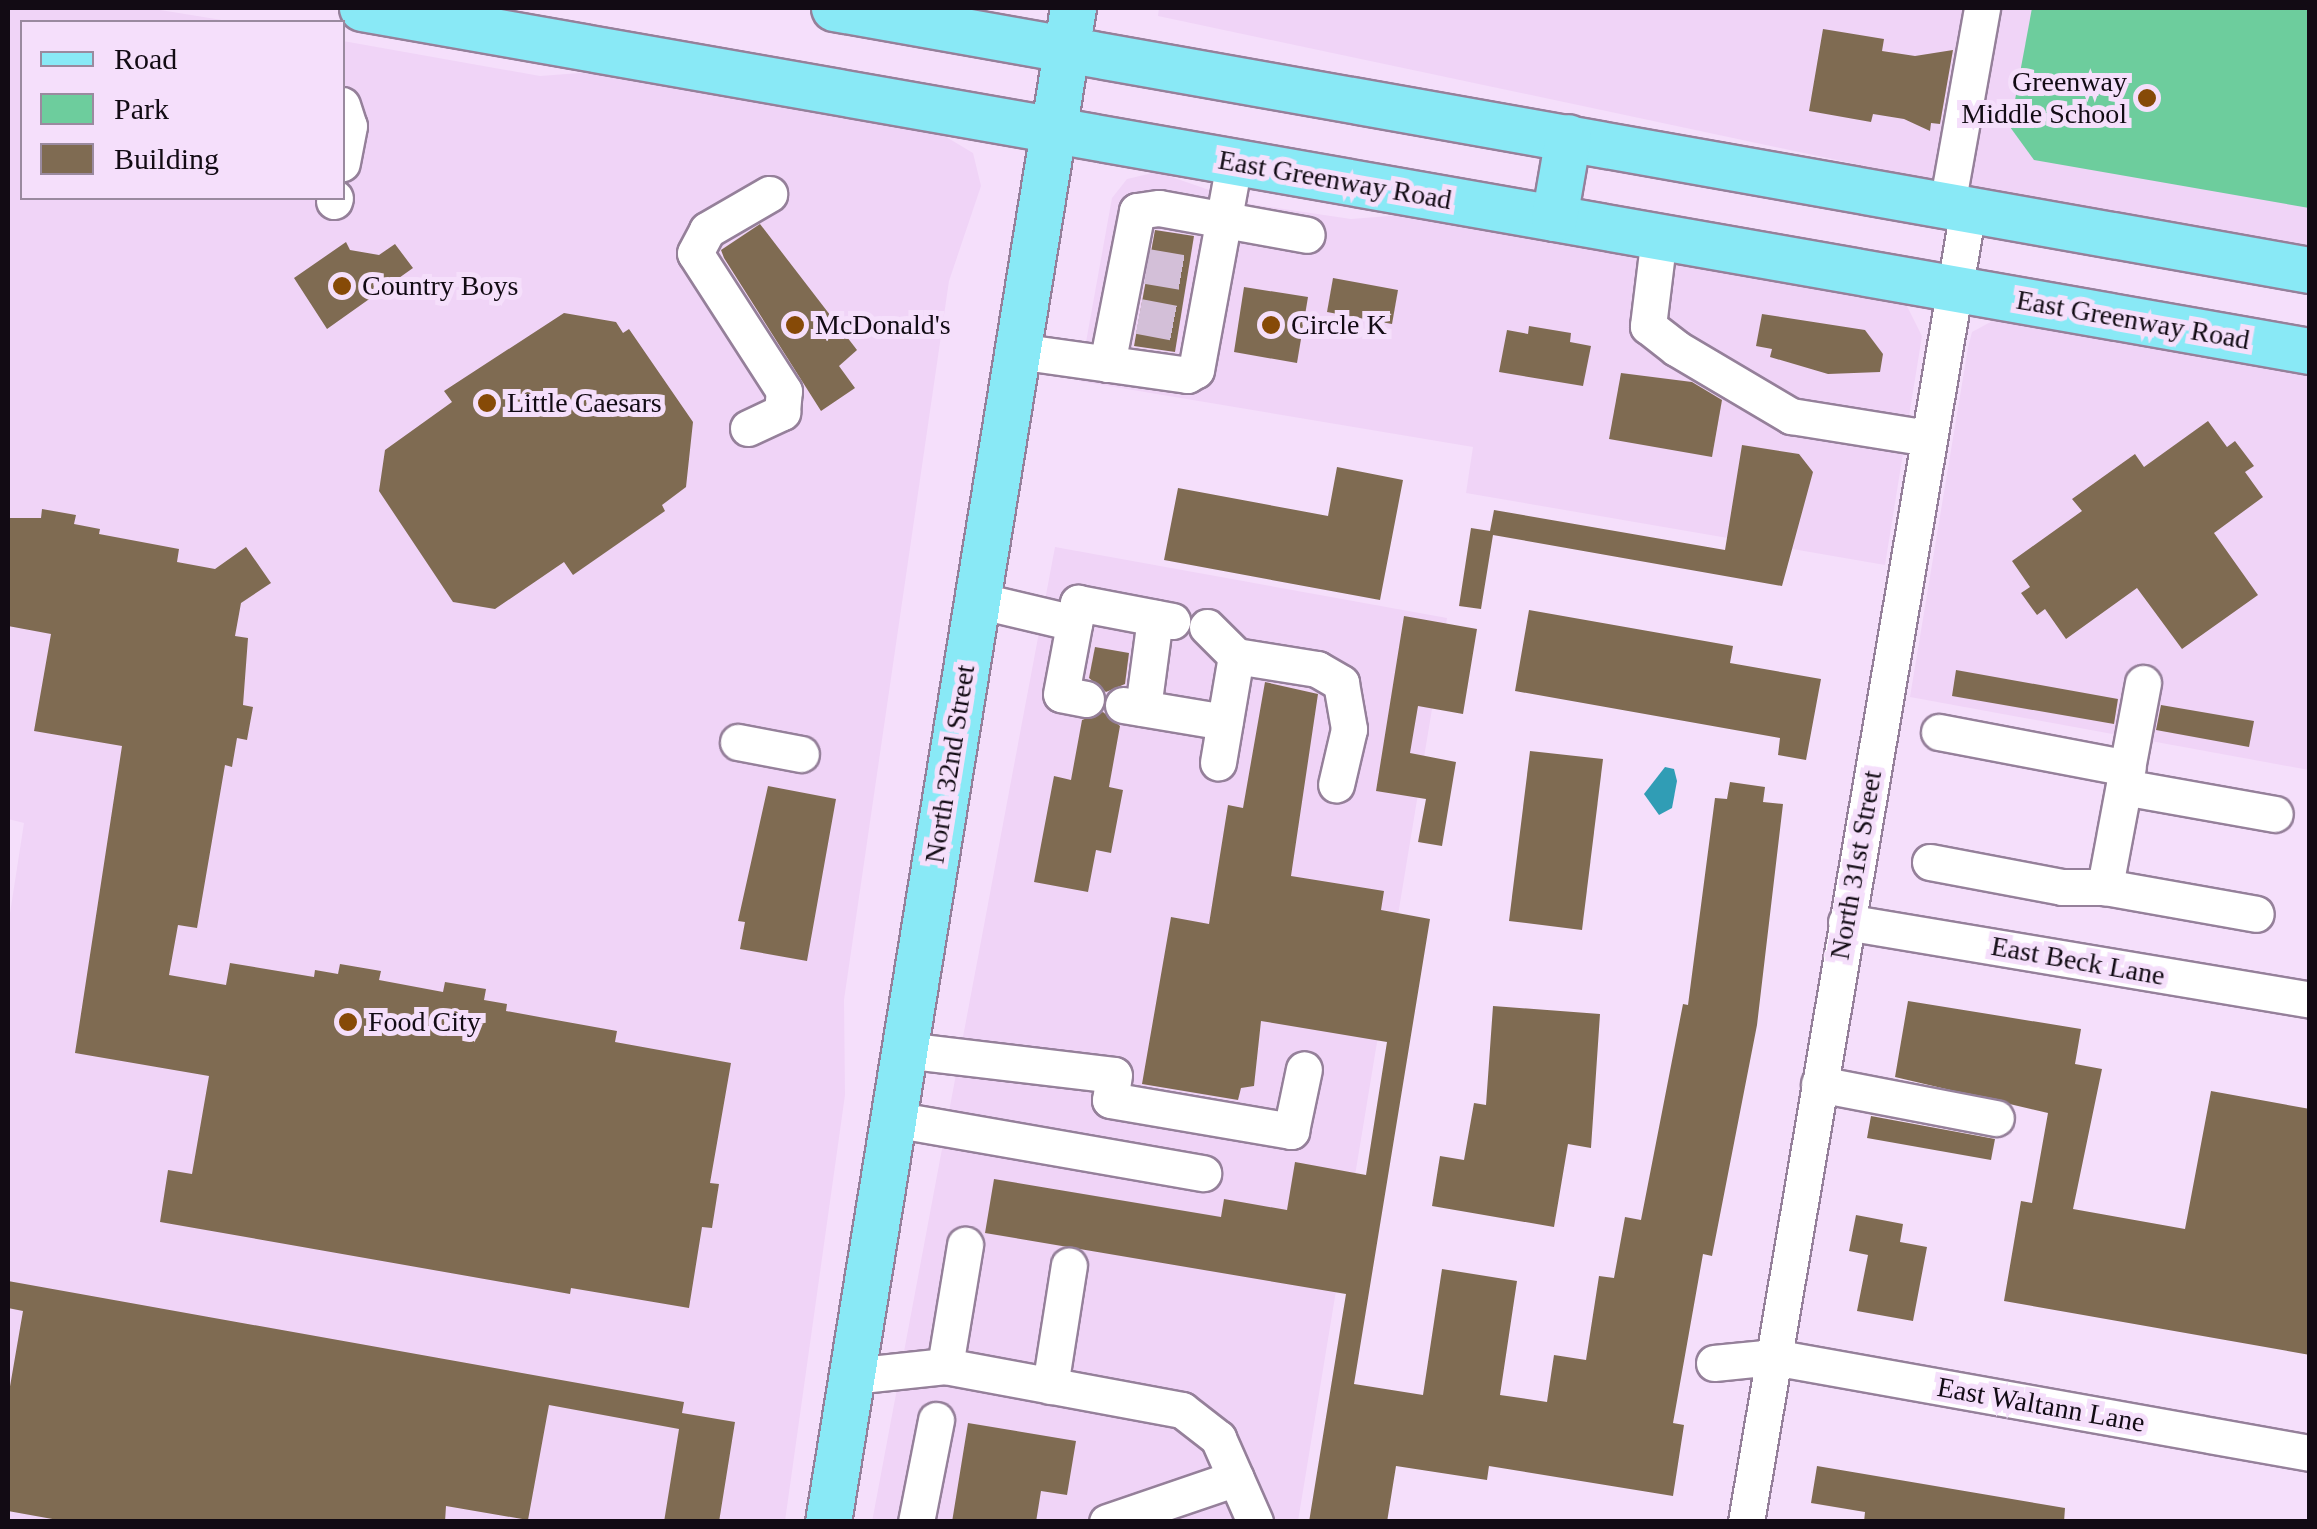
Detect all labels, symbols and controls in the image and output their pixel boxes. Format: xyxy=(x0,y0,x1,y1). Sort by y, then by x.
legend xyxy=(20,20,345,200)
text: Road xyxy=(114,42,177,75)
place label: Greenway Middle School xyxy=(1961,65,2127,131)
marker: Greenway Middle School xyxy=(2136,87,2158,109)
text: Park xyxy=(114,92,169,125)
text: Building xyxy=(114,142,219,175)
street label: East Greenway Road xyxy=(1216,143,1454,217)
place label: Country Boys xyxy=(362,269,518,303)
marker: Country Boys xyxy=(331,275,353,297)
street label: East Greenway Road xyxy=(2014,283,2252,357)
place label: McDonald's xyxy=(815,308,951,342)
place label: Circle K xyxy=(1291,308,1387,342)
marker: McDonald's xyxy=(784,314,806,336)
marker: Circle K xyxy=(1260,314,1282,336)
place label: Little Caesars xyxy=(507,386,662,420)
marker: Little Caesars xyxy=(476,392,498,414)
street label: North 32nd Street xyxy=(918,662,982,866)
street label: North 31st Street xyxy=(1823,768,1889,962)
street label: East Beck Lane xyxy=(1989,929,2167,993)
place label: Food City xyxy=(368,1005,481,1039)
marker: Food City xyxy=(337,1011,359,1033)
street label: East Waltann Lane xyxy=(1934,1370,2148,1440)

